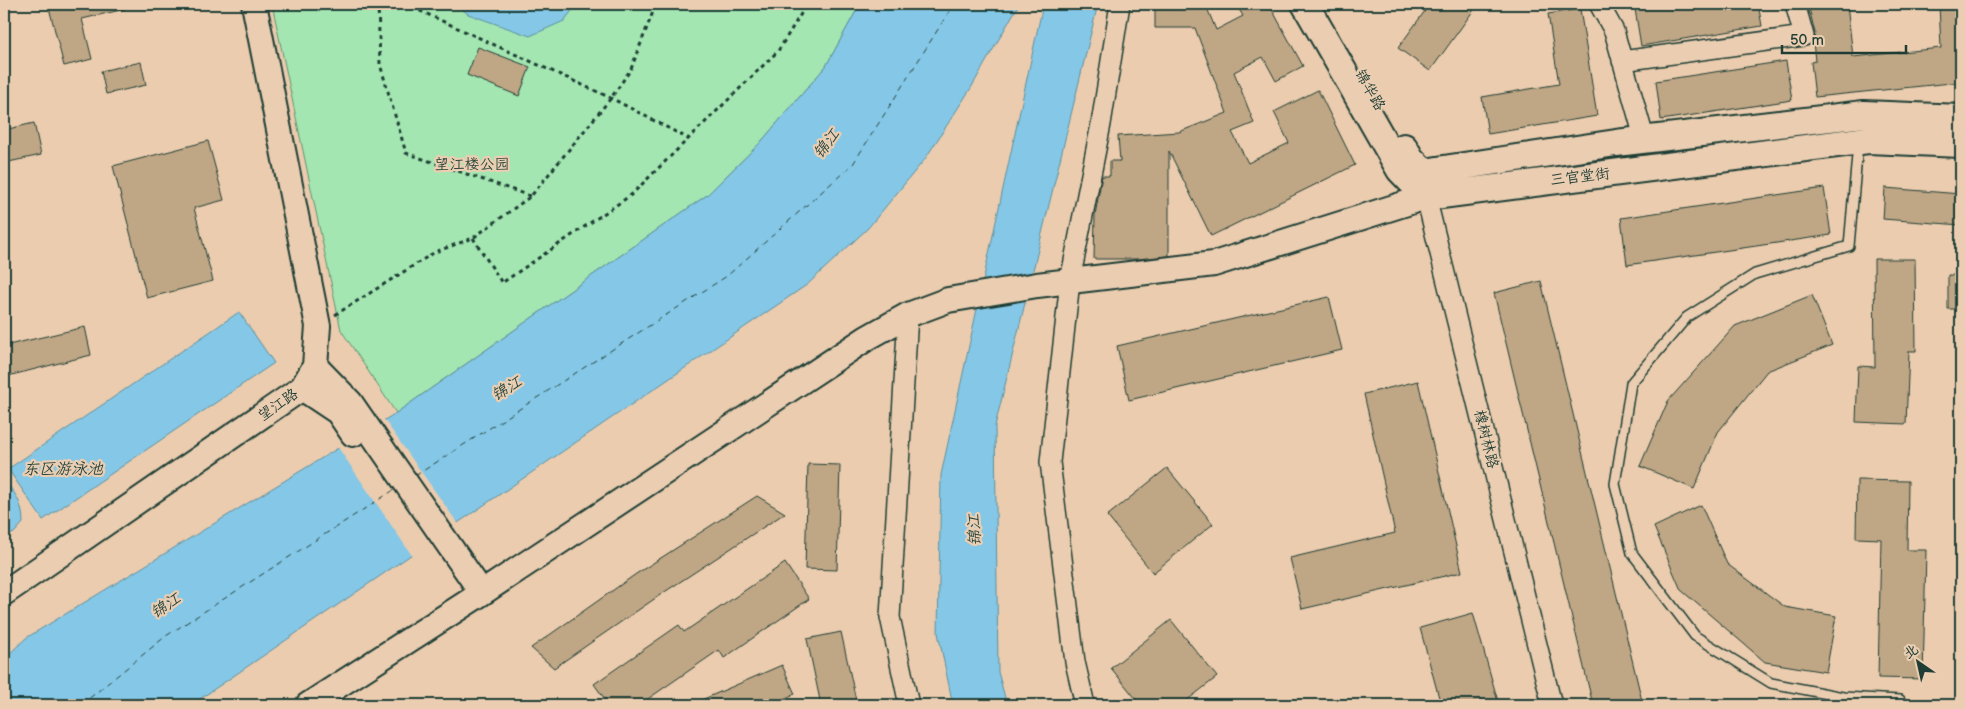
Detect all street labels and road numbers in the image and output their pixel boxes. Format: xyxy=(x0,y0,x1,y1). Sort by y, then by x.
street label: 锦华路 xyxy=(1351,66,1389,114)
street label: 三官堂街 xyxy=(1549,164,1611,190)
street label: 望江路 xyxy=(254,384,302,426)
street label: 橡树林路 xyxy=(1470,408,1502,470)

